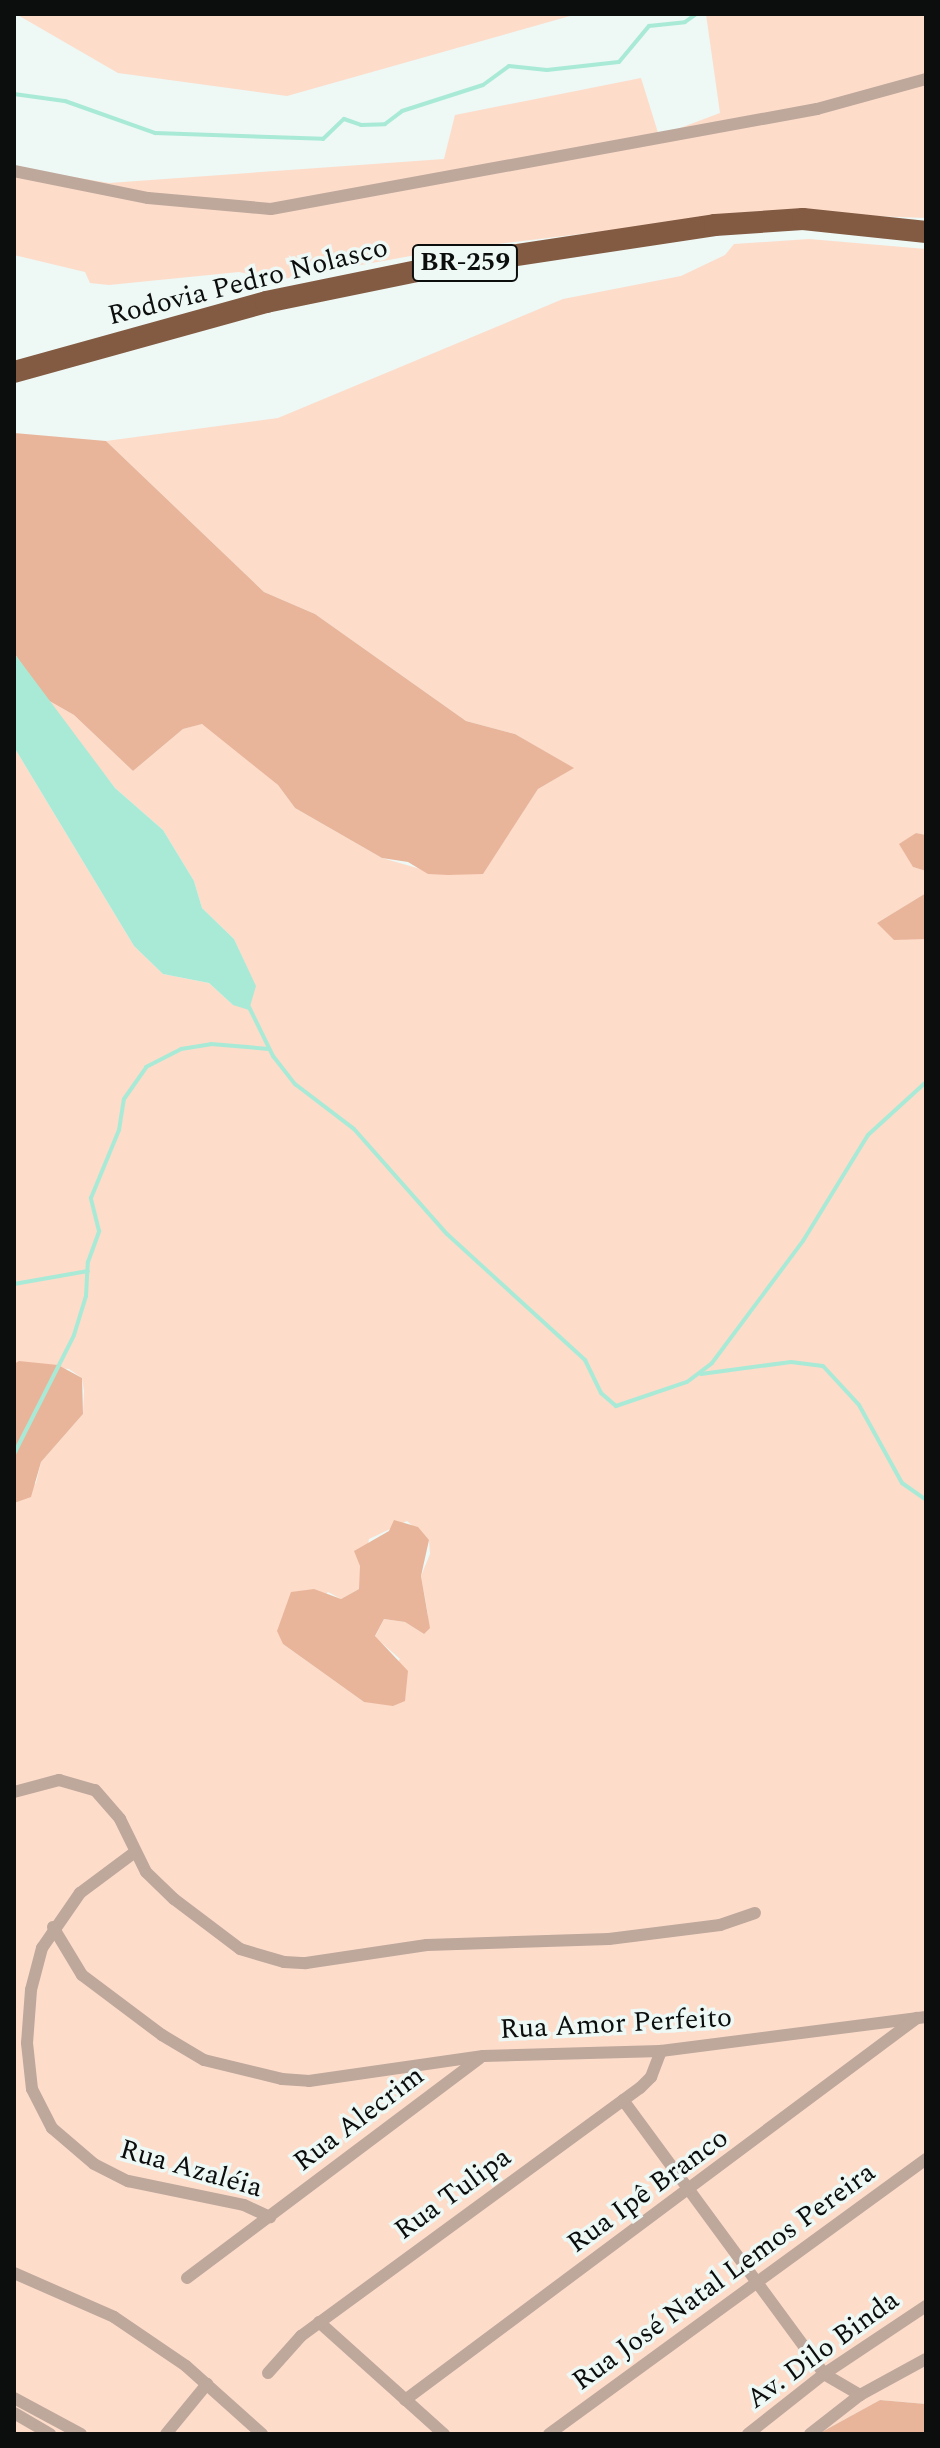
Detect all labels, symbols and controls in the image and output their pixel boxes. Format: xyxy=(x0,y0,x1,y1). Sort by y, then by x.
street label: Rodovia Pedro Nolasco xyxy=(105,231,391,333)
road number: BR-259 xyxy=(411,241,519,285)
street label: Rua Amor Perfeito xyxy=(499,2001,733,2047)
street label: Rua Alecrim xyxy=(287,2059,431,2179)
street label: Rua Ipê Branco xyxy=(561,2121,735,2261)
street label: Rua Azaléia xyxy=(116,2133,266,2205)
street label: Rua Tulipa xyxy=(388,2140,518,2248)
street label: Rua José Natal Lemos Pereira xyxy=(566,2156,882,2398)
street label: Av. Dilo Binda xyxy=(740,2283,906,2417)

